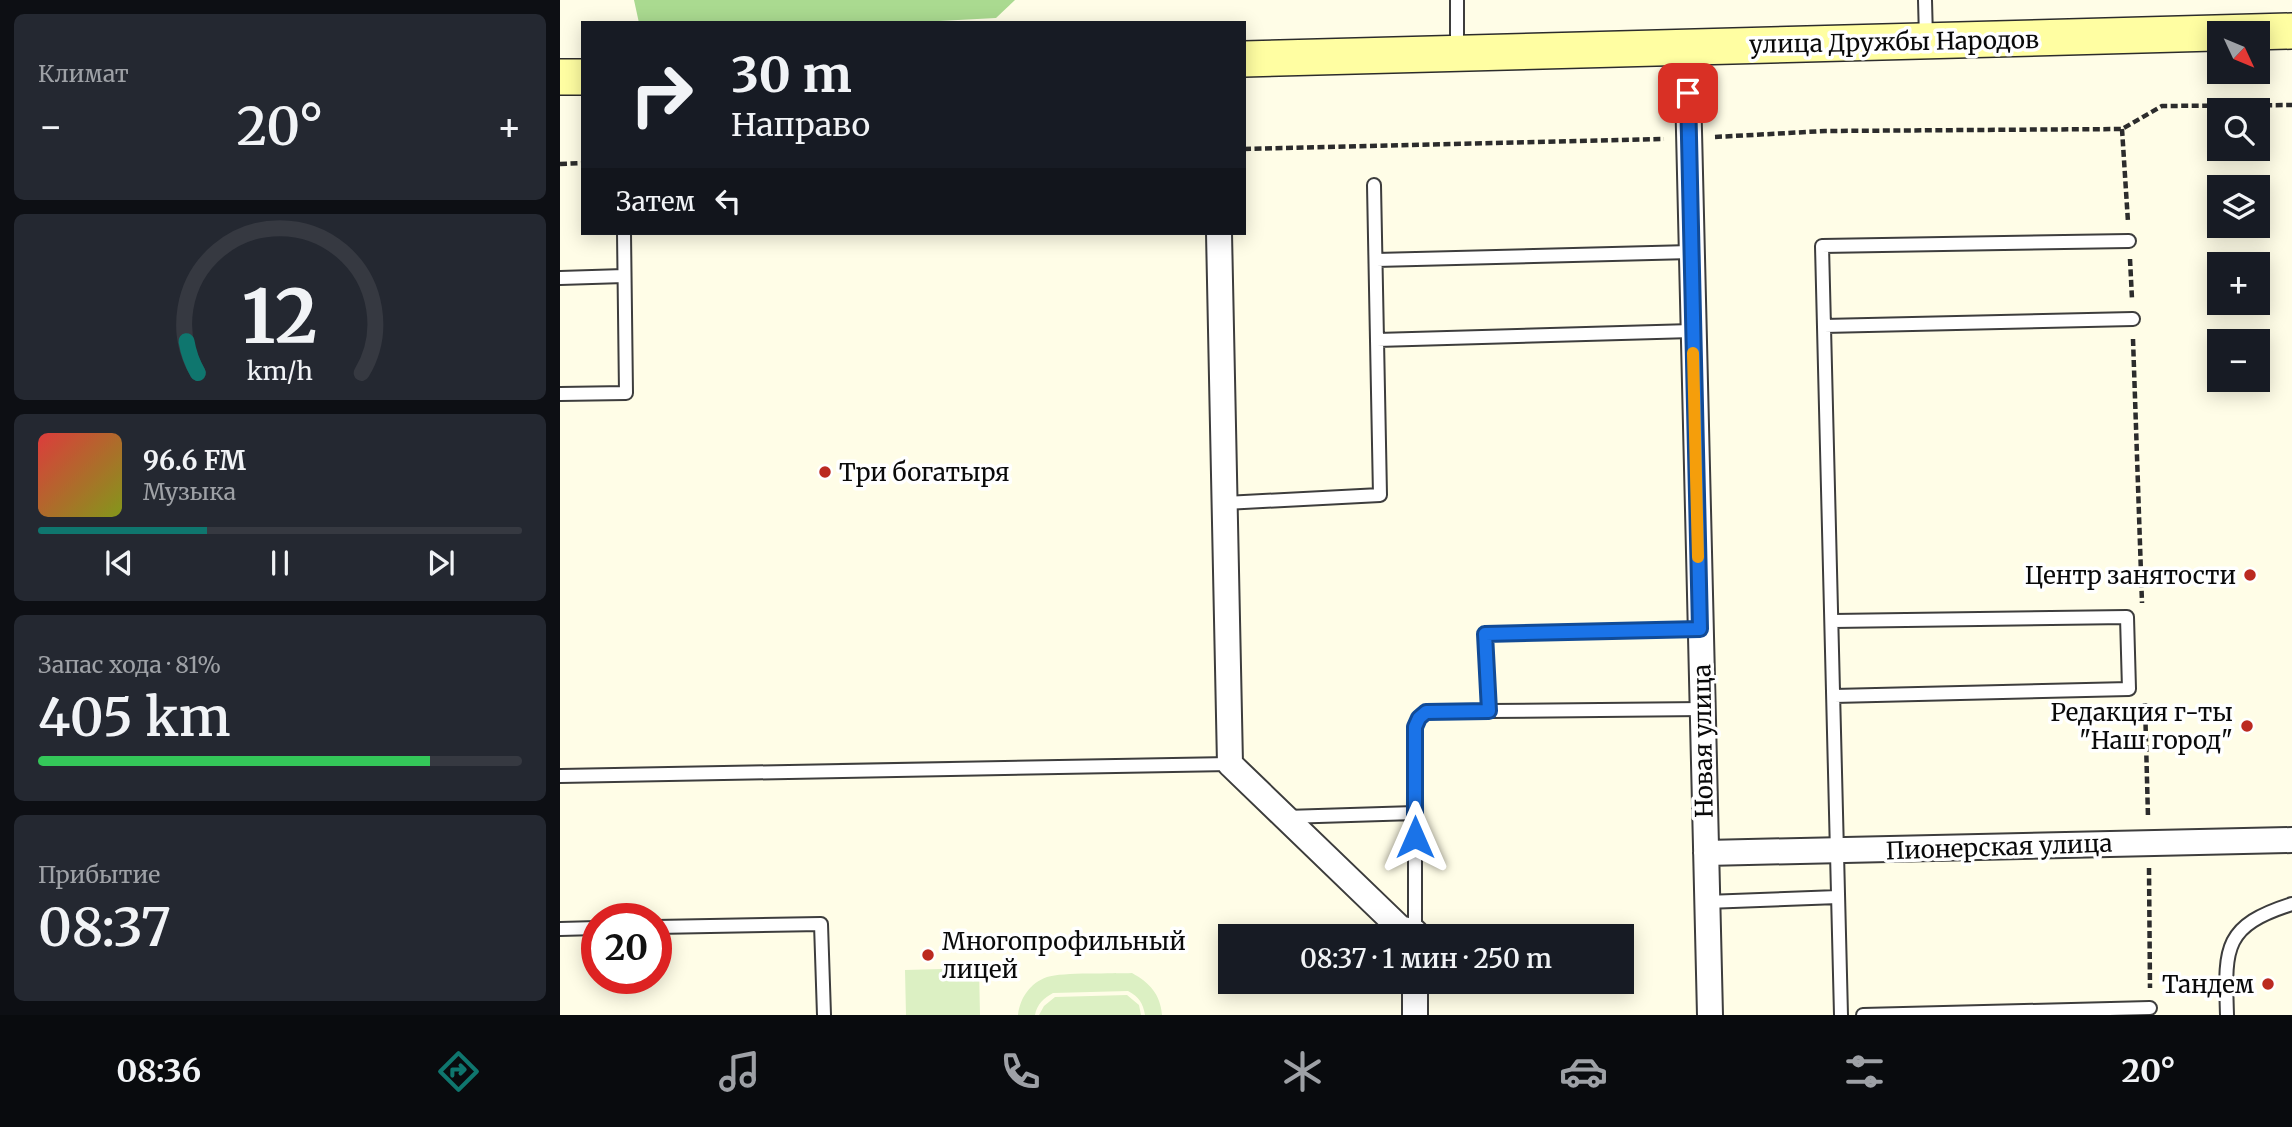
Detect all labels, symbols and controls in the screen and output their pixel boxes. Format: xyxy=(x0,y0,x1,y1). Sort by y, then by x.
north arrow xyxy=(2207,21,2270,84)
map controls xyxy=(2207,21,2270,392)
street label: улица Дружбы Народов xyxy=(1749,24,2039,60)
text: 30 m xyxy=(731,44,852,105)
icon: right xyxy=(616,49,707,140)
text: Климат xyxy=(38,59,129,88)
pin xyxy=(1658,63,1718,123)
icon: arrive xyxy=(1669,74,1707,112)
text: 20° xyxy=(237,94,323,159)
button: search xyxy=(2207,98,2270,161)
text: − xyxy=(38,103,63,150)
text: + xyxy=(497,103,522,150)
text: Направо xyxy=(731,105,870,145)
button: layers xyxy=(2207,175,2270,238)
icon: left xyxy=(709,182,747,220)
text: Затем xyxy=(616,185,695,218)
button: + xyxy=(2207,252,2270,315)
text: 12 xyxy=(242,272,318,364)
button: − xyxy=(2207,329,2270,392)
text: km/h xyxy=(247,355,313,387)
text: 96.6 FM xyxy=(143,444,246,477)
place label: Три богатыря xyxy=(839,457,1010,488)
marker: Три богатыря xyxy=(817,464,833,480)
text: Музыка xyxy=(143,477,236,506)
icon: previous xyxy=(100,544,138,582)
icon: pause xyxy=(261,544,299,582)
icon: next xyxy=(422,544,460,582)
place label: Центр занятости xyxy=(2025,560,2236,591)
marker: Центр занятости xyxy=(2242,567,2258,583)
text: Запас хода · 81% xyxy=(38,650,221,679)
street label: Новая улица xyxy=(1686,664,1720,818)
text: 405 km xyxy=(38,685,231,750)
place label: Редакция г-ты "Наш город" xyxy=(2051,697,2233,756)
marker: Редакция г-ты "Наш город" xyxy=(2239,718,2255,734)
position arrow xyxy=(1378,800,1452,874)
street label: Пионерская улица xyxy=(1885,828,2113,866)
text: Прибытие xyxy=(38,860,160,889)
text: 08:37 xyxy=(38,895,171,960)
speed limit sign: 20 xyxy=(581,903,672,994)
place label: Многопрофильный лицей xyxy=(942,926,1186,985)
text: 08:37 · 1 мин · 250 m xyxy=(1300,942,1552,975)
marker: Многопрофильный лицей xyxy=(920,947,936,963)
place label: Тандем xyxy=(2162,969,2254,1000)
marker: Тандем xyxy=(2260,976,2276,992)
icon: directions xyxy=(434,1047,483,1096)
icon: music xyxy=(715,1047,764,1096)
icon: phone xyxy=(996,1047,1045,1096)
icon: climate xyxy=(1278,1047,1327,1096)
icon: car xyxy=(1559,1047,1608,1096)
icon: filters xyxy=(1840,1047,1889,1096)
text: 08:36 xyxy=(116,1051,201,1091)
text: 20° xyxy=(2122,1051,2176,1091)

